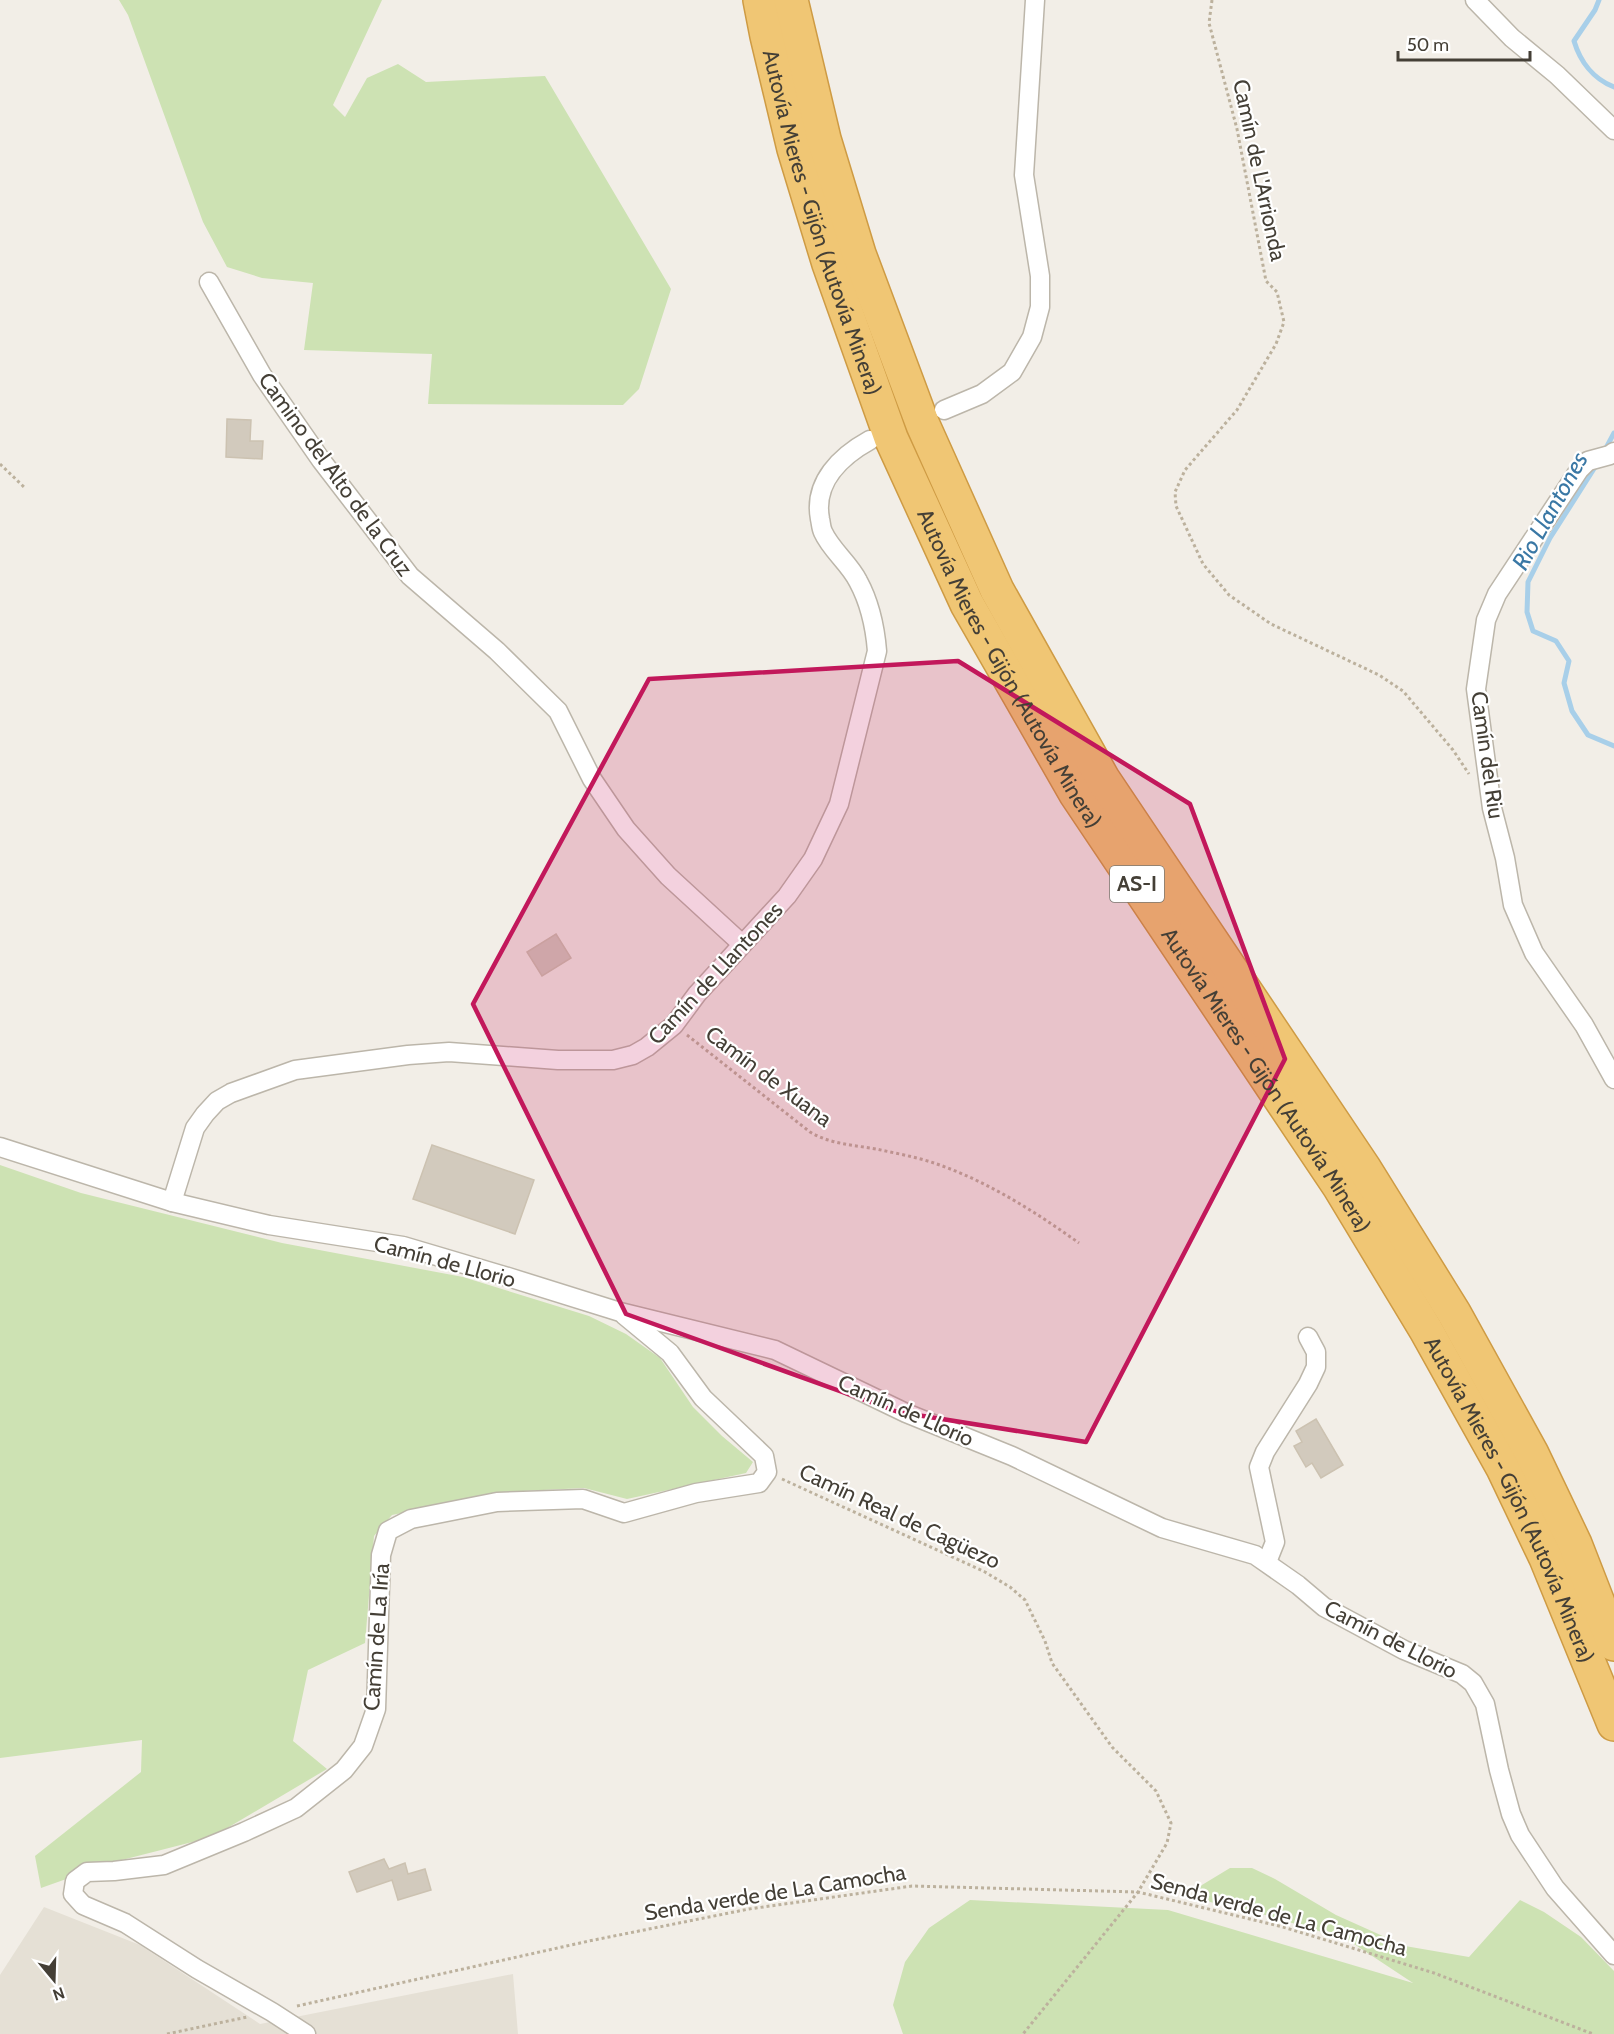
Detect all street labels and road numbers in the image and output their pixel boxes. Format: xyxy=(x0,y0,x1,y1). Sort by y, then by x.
street label: Autovía Mieres - Gijón (Autovía Minera) xyxy=(757,47,888,399)
street label: Camín de L'Arrionda xyxy=(1227,77,1292,264)
street label: Camino del Alto de la Cruz xyxy=(253,367,419,581)
street label: Autovía Mieres - Gijón (Autovía Minera) xyxy=(911,505,1108,833)
street label: Camín del Riu xyxy=(1465,690,1510,820)
road number: AS-I xyxy=(1110,866,1164,902)
street label: Camín de Llantones xyxy=(642,897,788,1050)
street label: Autovía Mieres - Gijón (Autovía Minera) xyxy=(1155,923,1377,1237)
street label: Camín de Xuana xyxy=(700,1020,838,1133)
street label: Camín de Llorio xyxy=(371,1230,519,1293)
street label: Autovía Mieres - Gijón (Autovía Minera) xyxy=(1418,1332,1600,1667)
street label: Camín de Llorio xyxy=(834,1368,978,1452)
street label: Camín Real de Cagüezo xyxy=(795,1458,1005,1575)
street label: Camín de La Iría xyxy=(358,1562,395,1712)
street label: Camín de Llorio xyxy=(1320,1594,1462,1685)
street label: Senda verde de La Camocha xyxy=(643,1858,908,1926)
street label: Senda verde de La Camocha xyxy=(1148,1867,1410,1962)

